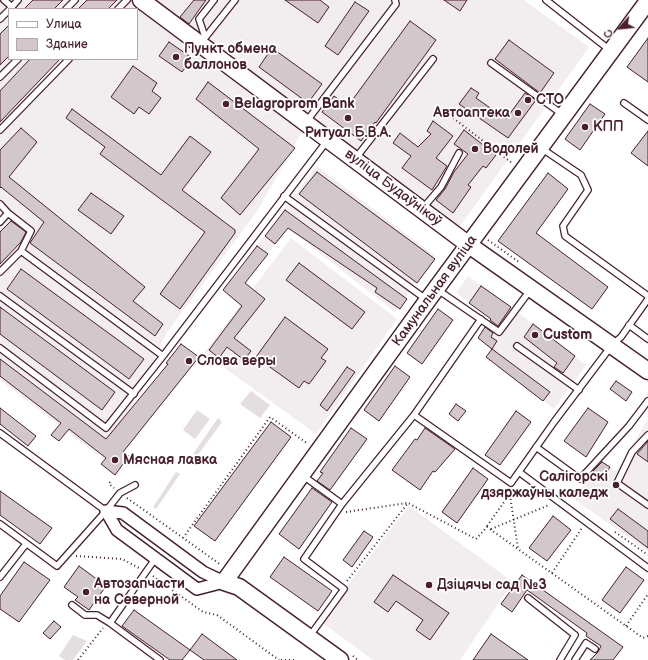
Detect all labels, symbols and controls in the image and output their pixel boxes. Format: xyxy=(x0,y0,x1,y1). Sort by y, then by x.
legend xyxy=(8,8,138,60)
north arrow xyxy=(600,8,640,48)
text: Улица xyxy=(46,17,82,32)
text: С xyxy=(601,27,616,40)
text: Здание xyxy=(46,37,88,52)
place label: Пункт обмена баллонов xyxy=(184,41,277,74)
marker: Пункт обмена баллонов xyxy=(171,52,181,62)
place label: СТО xyxy=(536,92,564,108)
marker: СТО xyxy=(523,95,533,105)
place label: Belagroprom Bank xyxy=(234,96,355,112)
marker: Belagroprom Bank xyxy=(221,99,231,109)
place label: Автоаптека xyxy=(433,105,510,121)
marker: Автоаптека xyxy=(513,108,523,118)
marker: Ритуал Б.В.А. xyxy=(343,113,353,123)
place label: КПП xyxy=(593,119,624,135)
marker: КПП xyxy=(580,122,590,132)
place label: Ритуал Б.В.А. xyxy=(305,125,391,141)
place label: Водолей xyxy=(483,141,539,157)
marker: Водолей xyxy=(470,144,480,154)
street label: вуліца Будаўнікоў xyxy=(341,146,445,230)
street label: Камунальная вуліца xyxy=(389,232,481,350)
place label: Custom xyxy=(543,327,592,343)
marker: Custom xyxy=(530,330,540,340)
place label: Слова веры xyxy=(197,353,276,369)
marker: Слова веры xyxy=(184,356,194,366)
place label: Мясная лавка xyxy=(123,452,217,468)
marker: Мясная лавка xyxy=(110,455,120,465)
place label: Салігорскі дзяржаўны каледж xyxy=(481,469,608,502)
marker: Салігорскі дзяржаўны каледж xyxy=(611,480,621,490)
place label: Автозапчасти на Северной xyxy=(94,576,185,608)
place label: Дзіцячы сад №3 xyxy=(437,577,547,593)
marker: Дзіцячы сад №3 xyxy=(424,580,434,590)
marker: Автозапчасти на Северной xyxy=(81,587,91,597)

